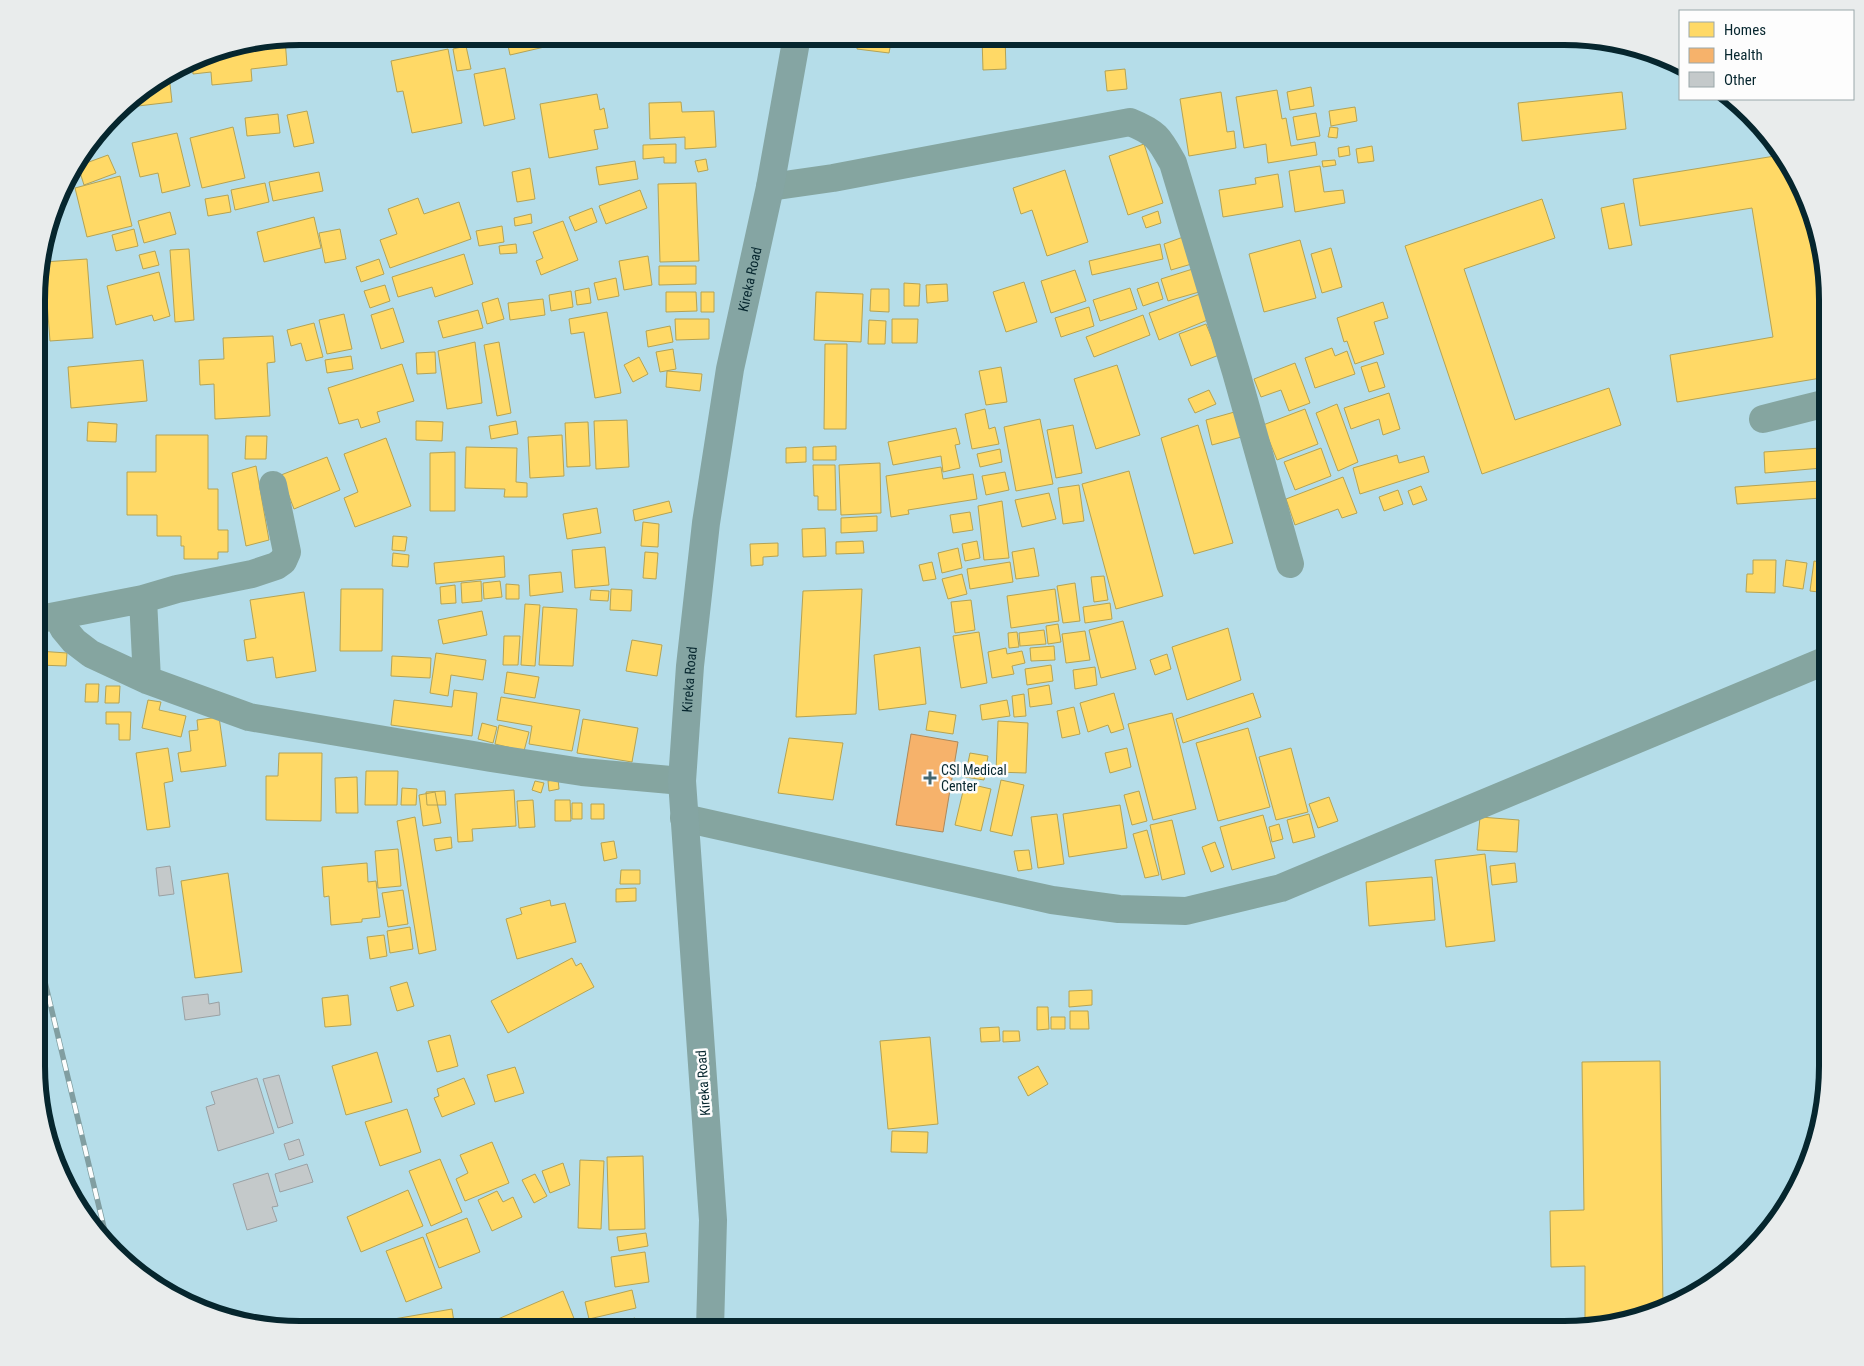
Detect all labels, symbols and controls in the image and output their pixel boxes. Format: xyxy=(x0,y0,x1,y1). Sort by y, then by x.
legend xyxy=(1679,10,1854,100)
text: Homes xyxy=(1724,21,1766,39)
text: Health xyxy=(1724,46,1763,64)
text: Other xyxy=(1724,71,1757,89)
street label: Kireka Road xyxy=(735,245,765,313)
street label: Kireka Road xyxy=(679,646,700,713)
place label: CSI Medical Center xyxy=(941,762,1007,794)
marker: CSI Medical Center xyxy=(923,771,937,785)
street label: Kireka Road xyxy=(693,1050,713,1116)

